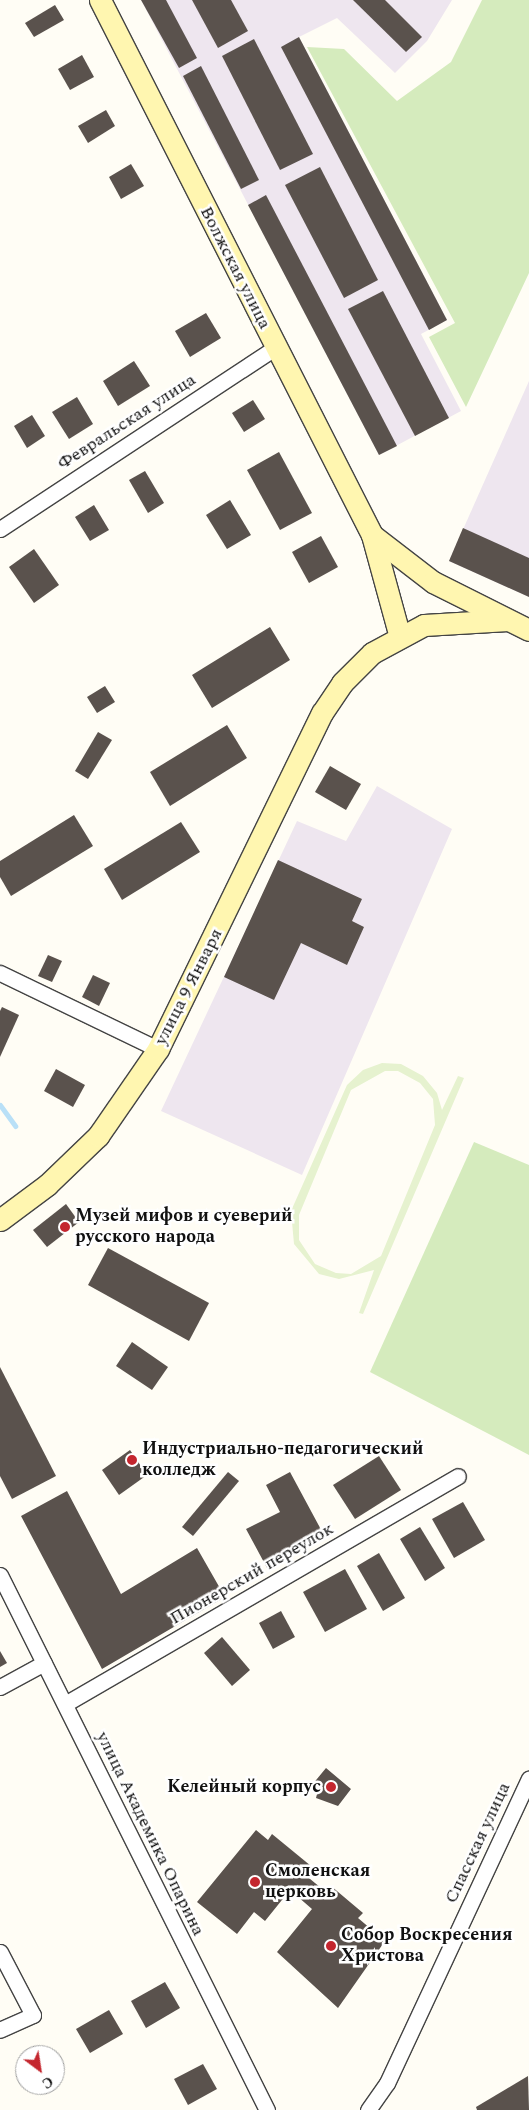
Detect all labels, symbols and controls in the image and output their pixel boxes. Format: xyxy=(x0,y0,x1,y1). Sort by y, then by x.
street label: Волжская улица xyxy=(195,203,275,333)
street label: Февральская улица xyxy=(54,369,200,475)
street label: улица 9 Января xyxy=(150,925,228,1049)
place label: Музей мифов и суеверий русского народа xyxy=(75,1206,292,1248)
marker: Музей мифов и суеверий русского народа xyxy=(59,1221,71,1233)
place label: Индустриально-педагогический колледж xyxy=(142,1439,423,1482)
marker: Индустриально-педагогический колледж xyxy=(126,1454,138,1466)
street label: Пионерский переулок xyxy=(166,1518,338,1630)
street label: улица Академика Опарина xyxy=(91,1728,209,1940)
place label: Келейный корпус xyxy=(167,1776,321,1798)
street label: Спасская улица xyxy=(441,1779,515,1907)
marker: Келейный корпус xyxy=(325,1781,337,1793)
place label: Смоленская церковь xyxy=(265,1861,370,1904)
marker: Смоленская церковь xyxy=(249,1876,261,1888)
place label: Собор Воскресения Христова xyxy=(341,1925,513,1968)
marker: Собор Воскресения Христова xyxy=(325,1940,337,1952)
north arrow xyxy=(15,2045,65,2095)
text: С xyxy=(38,2071,57,2094)

